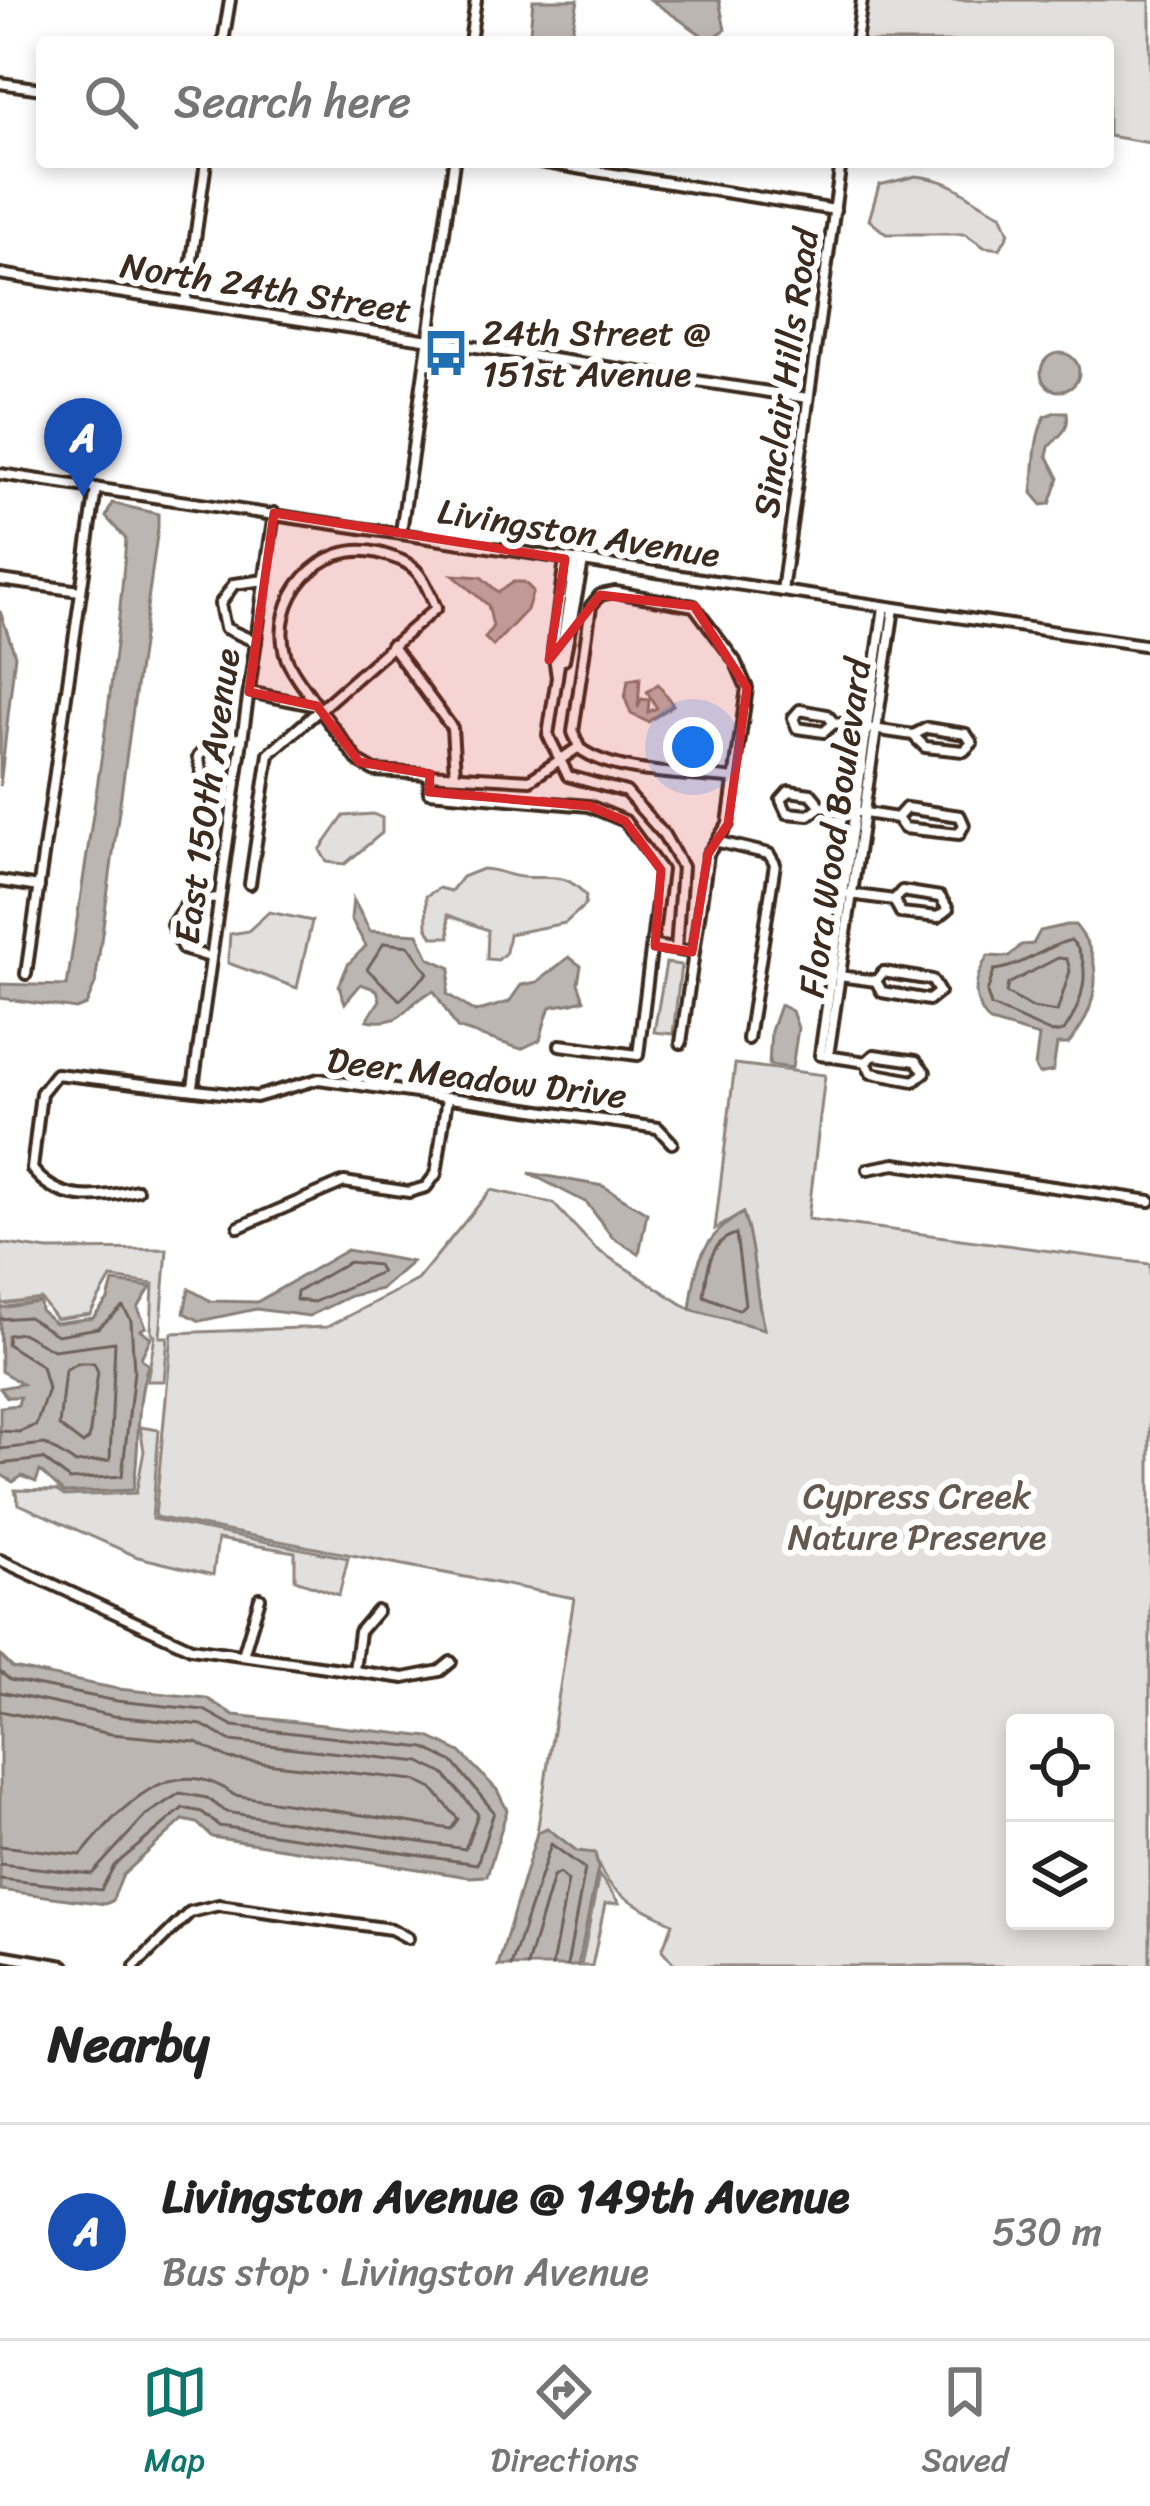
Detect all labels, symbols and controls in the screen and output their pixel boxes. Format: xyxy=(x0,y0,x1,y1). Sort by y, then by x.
search box xyxy=(36,36,1114,168)
text: Search here xyxy=(174,62,411,142)
icon: search xyxy=(78,69,144,135)
street label: Sinclair Hills Road xyxy=(734,222,838,522)
street label: North 24th Street xyxy=(116,233,416,343)
place label: 24th Street @ 151st Avenue xyxy=(482,301,711,406)
bus stop icon: 24th Street @ 151st Avenue xyxy=(421,328,471,378)
pin: A xyxy=(44,398,122,497)
street label: Livingston Avenue xyxy=(433,479,724,587)
street label: East 150th Avenue xyxy=(155,644,259,948)
street label: Flora Wood Boulevard xyxy=(780,652,891,1001)
your location xyxy=(663,717,723,777)
street label: Deer Meadow Drive xyxy=(323,1028,631,1128)
park label: Cypress Creek Nature Preserve xyxy=(788,1464,1046,1569)
map controls xyxy=(1006,1714,1114,1930)
button: locate xyxy=(1006,1714,1114,1822)
button: layers xyxy=(1006,1822,1114,1930)
text: Nearby xyxy=(48,1999,209,2089)
text: Livingston Avenue @ 149th Avenue xyxy=(162,2157,850,2237)
text: A xyxy=(74,2197,100,2266)
text: 530 m xyxy=(992,2197,1102,2266)
text: Bus stop · Livingston Avenue xyxy=(162,2237,649,2306)
tab: Map xyxy=(142,2359,208,2489)
tab: Directions xyxy=(491,2359,638,2489)
tab: Saved xyxy=(921,2359,1008,2489)

